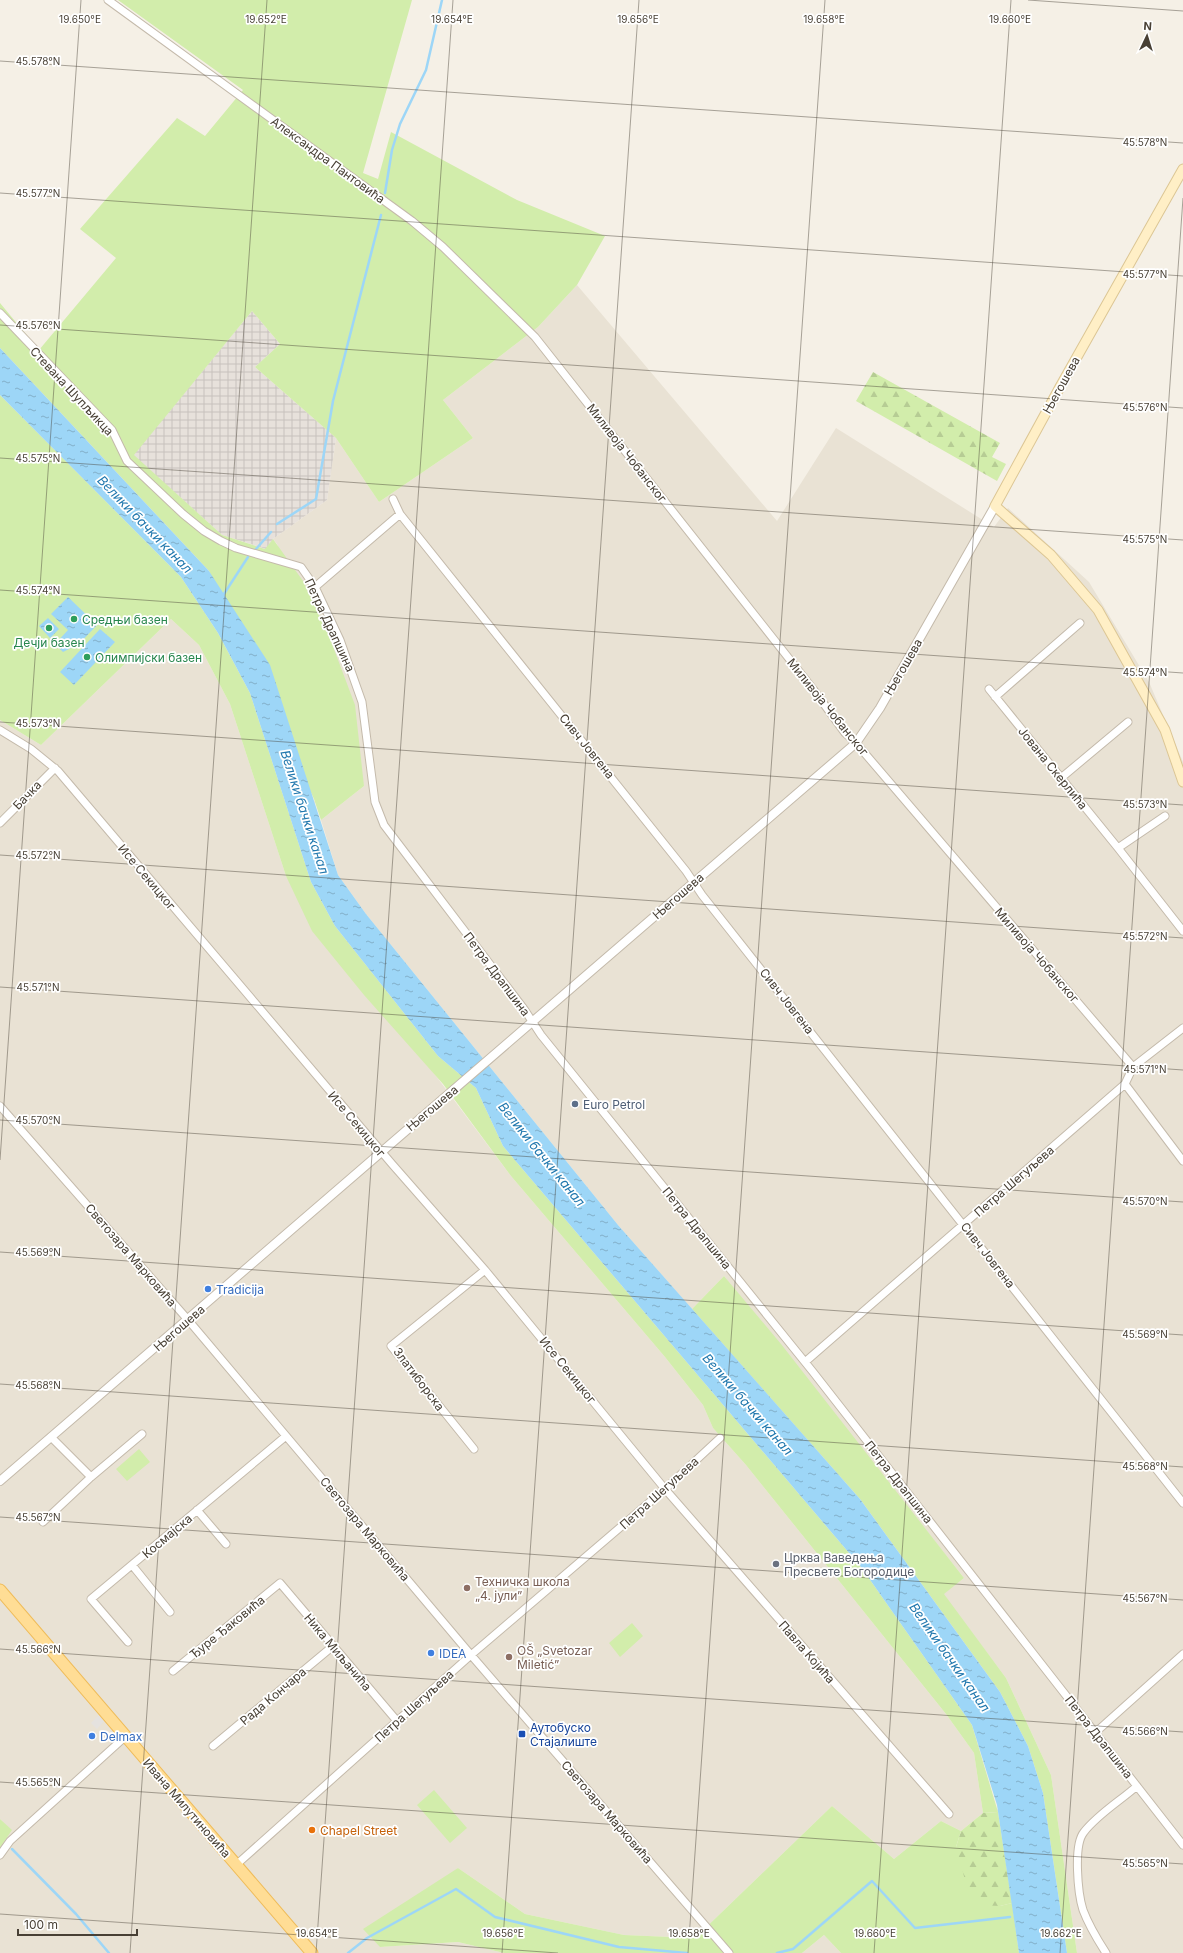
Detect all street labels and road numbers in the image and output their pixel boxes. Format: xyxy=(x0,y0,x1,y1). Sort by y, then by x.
street label: Александра Пантовића xyxy=(268,114,388,206)
street label: Стевана Шупљикца xyxy=(27,344,117,438)
street label: Његошева xyxy=(1039,354,1083,416)
street label: Миливоја Чобанског xyxy=(584,401,670,505)
street label: Петра Драпшина xyxy=(302,576,358,674)
street label: Његошева xyxy=(881,636,925,698)
street label: Миливоја Чобанског xyxy=(784,655,872,759)
street label: Сивч Јовгена xyxy=(556,710,618,782)
street label: Јована Скерлића xyxy=(1015,724,1091,812)
street label: Бачка xyxy=(10,777,44,813)
street label: Исе Секицког xyxy=(115,841,179,913)
street label: Његошева xyxy=(649,870,707,922)
street label: Миливоја Чобанског xyxy=(992,904,1082,1006)
street label: Петра Драпшина xyxy=(461,929,533,1019)
street label: Сивч Јовгена xyxy=(757,965,817,1037)
street label: Његошева xyxy=(403,1082,461,1134)
street label: Исе Секицког xyxy=(325,1088,389,1160)
street label: Петра Шегуљева xyxy=(971,1142,1057,1220)
street label: Петра Драпшина xyxy=(659,1184,735,1272)
street label: Светозара Марковића xyxy=(82,1200,180,1310)
street label: Сивч Јовгена xyxy=(958,1219,1018,1291)
street label: Његошева xyxy=(150,1302,208,1354)
street label: Исе Секицког xyxy=(537,1334,599,1406)
street label: Златиборска xyxy=(390,1344,448,1414)
street label: Петра Драпшина xyxy=(862,1438,936,1526)
street label: Петра Шегуљева xyxy=(616,1454,702,1532)
street label: Светозара Марковића xyxy=(317,1474,413,1584)
street label: Космајска xyxy=(139,1511,195,1561)
street label: Ђуре Ђаковића xyxy=(186,1592,268,1662)
street label: Ника Миљанића xyxy=(301,1610,375,1694)
street label: Павла Којића xyxy=(776,1618,838,1686)
street label: Рада Кончара xyxy=(237,1664,309,1728)
street label: Петра Шегуљева xyxy=(371,1667,457,1745)
street label: Петра Драпшина xyxy=(1062,1693,1136,1781)
street label: Ивана Милутиновића xyxy=(140,1755,234,1861)
street label: Светозара Марковића xyxy=(558,1757,656,1867)

